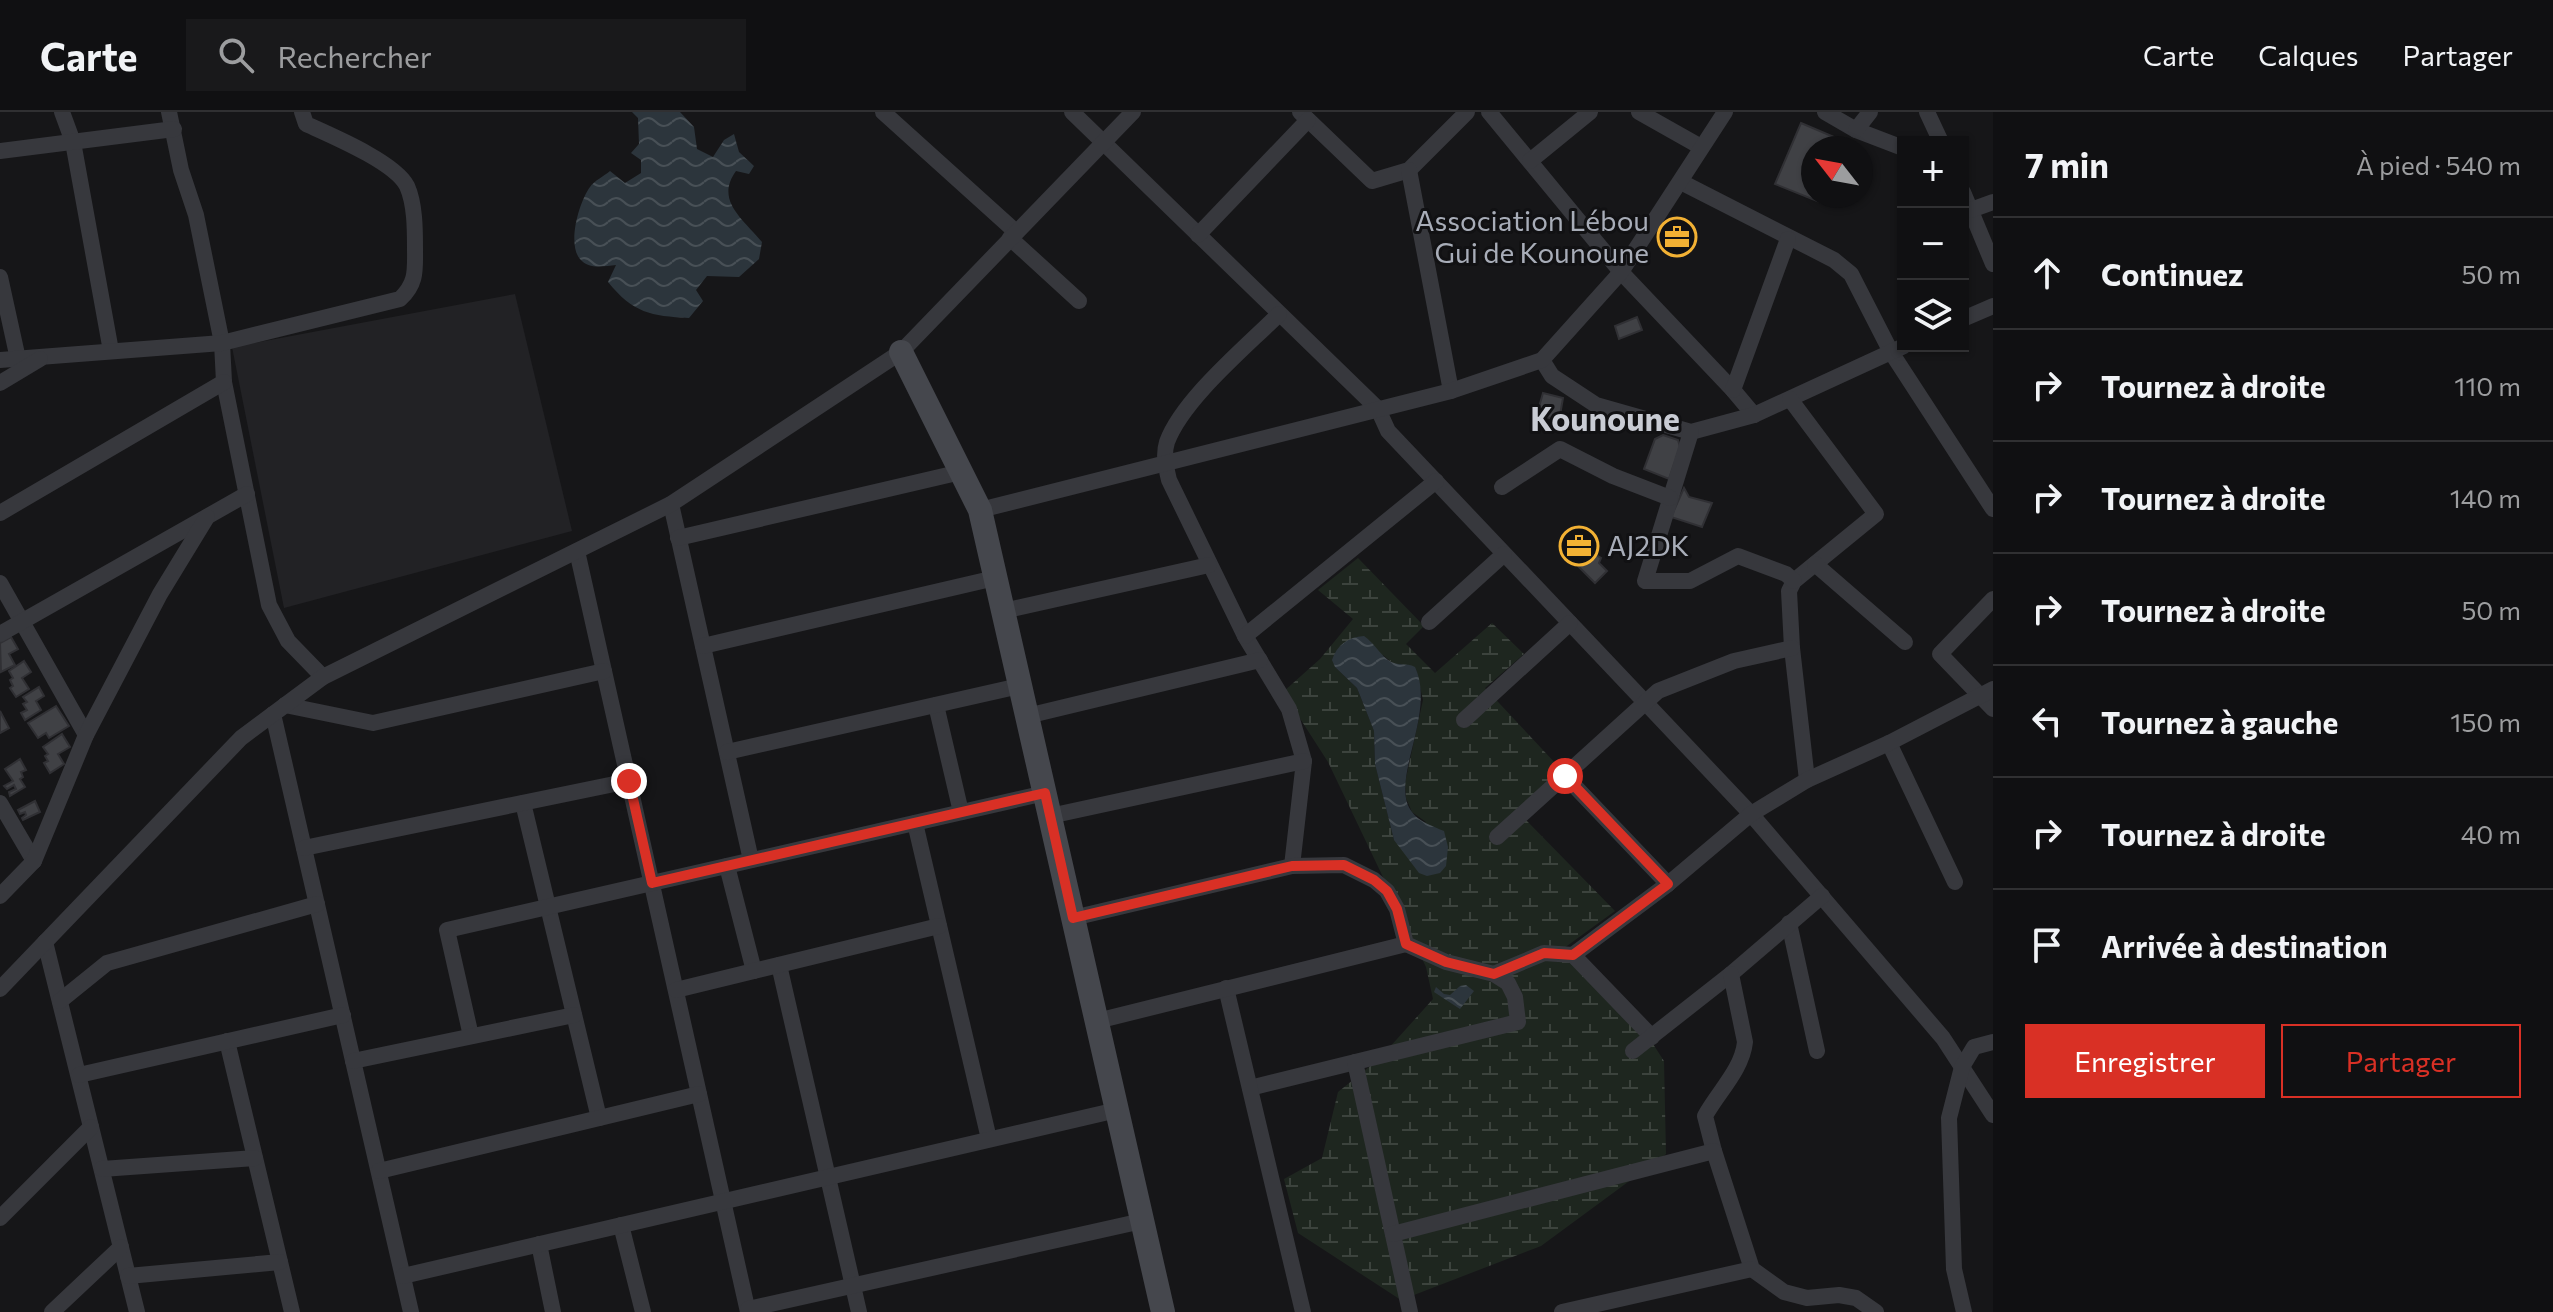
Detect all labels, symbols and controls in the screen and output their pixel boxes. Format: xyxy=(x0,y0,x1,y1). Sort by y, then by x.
search box xyxy=(186,19,746,91)
text: Carte xyxy=(40,32,138,79)
icon: search xyxy=(214,33,258,77)
text: Rechercher xyxy=(278,37,432,74)
text: Carte xyxy=(2143,38,2214,72)
text: Calques xyxy=(2258,38,2359,72)
text: Partager xyxy=(2403,38,2513,72)
north arrow xyxy=(1801,136,1873,208)
map controls xyxy=(1897,136,1969,352)
button: + xyxy=(1897,136,1969,208)
text: 7 min xyxy=(2025,143,2109,185)
text: À pied · 540 m xyxy=(2356,149,2521,180)
place label: Association Lébou Gui de Kounoune xyxy=(1415,203,1649,269)
button: − xyxy=(1897,208,1969,280)
office icon: Association Lébou Gui de Kounoune xyxy=(1656,216,1698,258)
icon: ahead xyxy=(2025,251,2069,295)
text: Continuez xyxy=(2101,255,2244,292)
text: 50 m xyxy=(2461,258,2521,289)
button: layers xyxy=(1897,280,1969,352)
icon: right xyxy=(2025,363,2069,407)
text: Tournez à droite xyxy=(2101,367,2325,404)
text: 110 m xyxy=(2454,370,2521,401)
district label: Kounoune xyxy=(1530,398,1680,438)
icon: right xyxy=(2025,475,2069,519)
text: Tournez à droite xyxy=(2101,479,2325,516)
text: 140 m xyxy=(2450,482,2521,513)
office icon: AJ2DK xyxy=(1558,525,1600,567)
place label: AJ2DK xyxy=(1607,528,1689,562)
icon: right xyxy=(2025,587,2069,631)
text: Tournez à droite xyxy=(2101,591,2325,628)
text: 50 m xyxy=(2461,594,2521,625)
icon: left xyxy=(2025,699,2069,743)
text: Tournez à gauche xyxy=(2101,703,2338,740)
text: 150 m xyxy=(2450,706,2521,737)
route start xyxy=(1547,758,1583,794)
route end xyxy=(611,763,647,799)
icon: right xyxy=(2025,811,2069,855)
text: Tournez à droite xyxy=(2101,815,2325,852)
text: 40 m xyxy=(2461,818,2521,849)
icon: arrive xyxy=(2025,923,2069,967)
text: Arrivée à destination xyxy=(2101,927,2388,964)
button: Enregistrer xyxy=(2025,1024,2265,1098)
button: Partager xyxy=(2281,1024,2521,1098)

